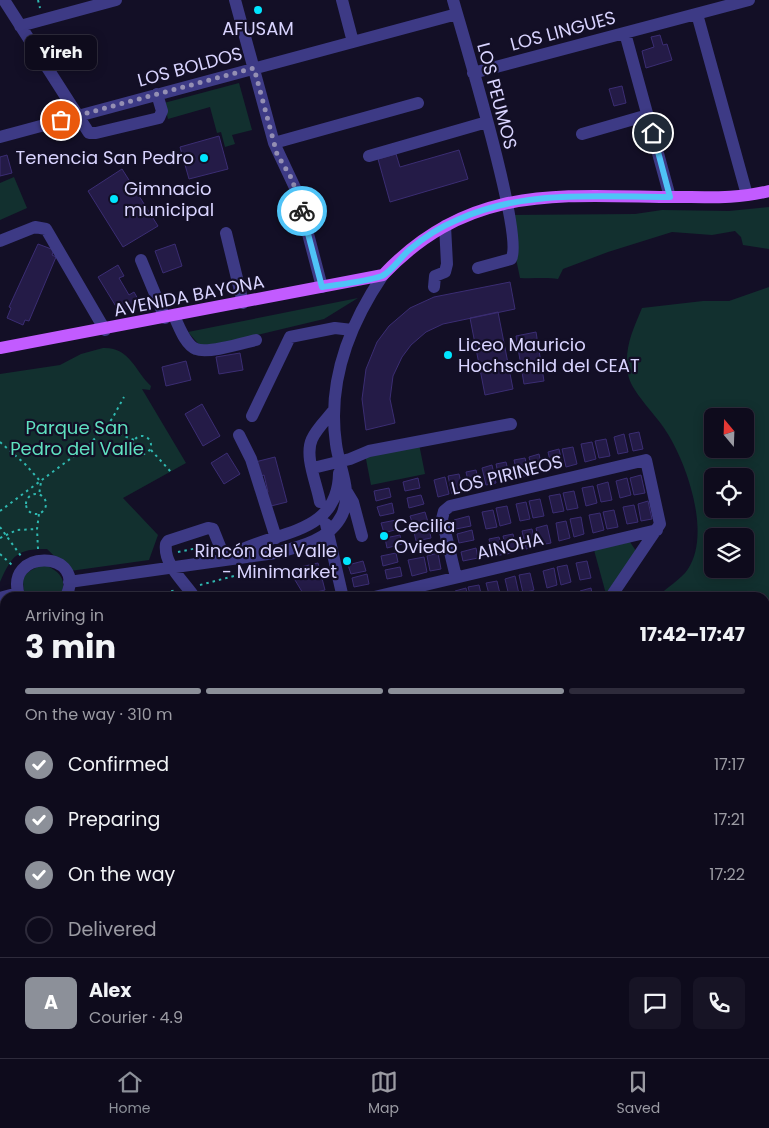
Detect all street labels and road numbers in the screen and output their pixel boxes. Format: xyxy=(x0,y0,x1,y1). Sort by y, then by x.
street label: LOS LINGUES xyxy=(507,4,618,57)
street label: LOS PEUMOS xyxy=(471,40,524,152)
street label: LOS BOLDOS xyxy=(135,41,245,93)
street label: AVENIDA BAYONA xyxy=(111,269,266,322)
street label: LOS PIRINEOS xyxy=(448,449,565,500)
street label: AINOHA xyxy=(474,526,546,565)

